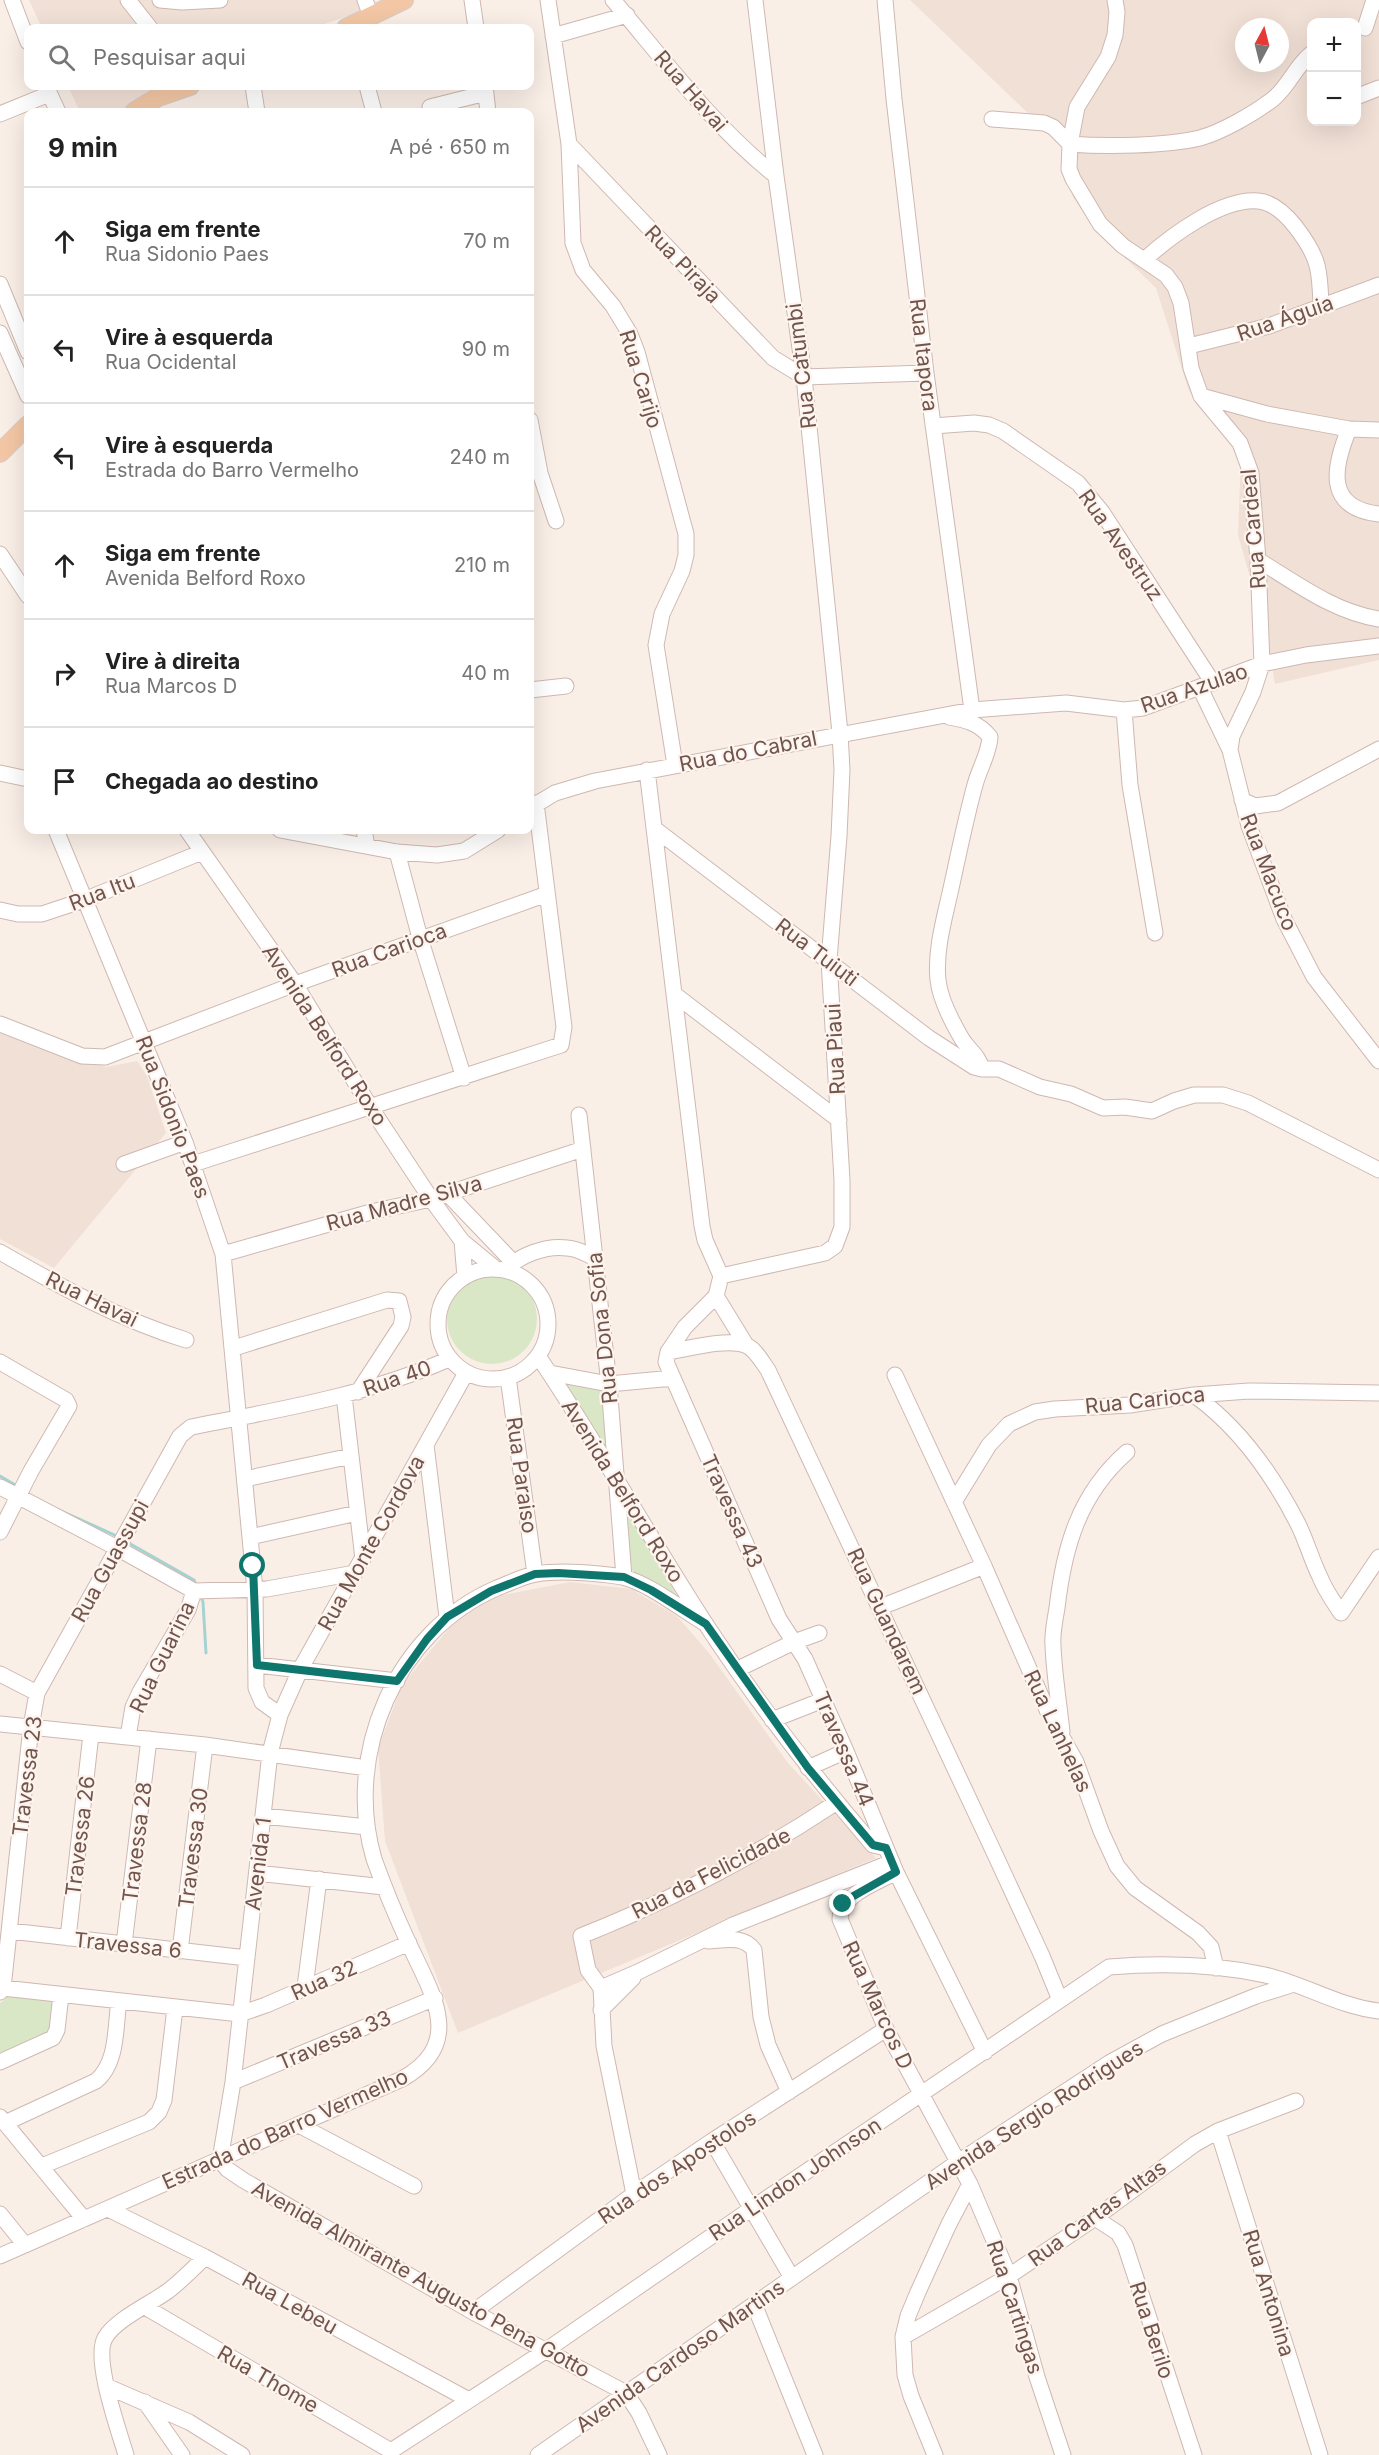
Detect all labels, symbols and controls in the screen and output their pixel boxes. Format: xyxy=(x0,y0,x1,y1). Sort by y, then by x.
north arrow xyxy=(1235,18,1289,72)
map controls xyxy=(1307,18,1361,126)
button: + xyxy=(1307,18,1361,72)
search box xyxy=(24,24,534,90)
icon: search xyxy=(45,41,78,74)
text: Pesquisar aqui xyxy=(93,44,246,70)
street label: Rua Havai xyxy=(649,45,733,137)
button: − xyxy=(1307,72,1361,126)
text: 9 min xyxy=(48,132,118,163)
text: A pé · 650 m xyxy=(389,135,510,159)
text: Siga em frente xyxy=(105,216,261,242)
street label: Rua Piraja xyxy=(640,220,726,308)
icon: ahead xyxy=(48,225,81,258)
text: 70 m xyxy=(463,229,510,253)
text: Rua Sidonio Paes xyxy=(105,242,269,266)
street label: Rua Águia xyxy=(1233,289,1336,346)
street label: Rua Itapora xyxy=(905,297,943,413)
street label: Rua Catumbi xyxy=(781,302,821,430)
text: Vire à esquerda xyxy=(105,324,273,350)
street label: Rua Carijo xyxy=(614,327,668,431)
icon: left xyxy=(48,333,81,366)
text: 90 m xyxy=(462,337,510,361)
text: Rua Ocidental xyxy=(105,350,237,374)
text: Vire à esquerda xyxy=(105,432,273,458)
icon: left xyxy=(48,441,81,474)
text: 240 m xyxy=(449,445,510,469)
text: Estrada do Barro Vermelho xyxy=(105,458,359,482)
street label: Rua Cardeal xyxy=(1235,468,1271,590)
street label: Rua Avestruz xyxy=(1073,484,1169,606)
text: Siga em frente xyxy=(105,540,261,566)
icon: ahead xyxy=(48,549,81,582)
text: 210 m xyxy=(454,553,510,577)
text: Avenida Belford Roxo xyxy=(105,566,306,590)
text: Vire à direita xyxy=(105,648,240,674)
icon: right xyxy=(48,657,81,690)
street label: Rua Azulao xyxy=(1137,658,1251,718)
text: 40 m xyxy=(461,661,510,685)
text: Rua Marcos D xyxy=(105,674,237,698)
street label: Rua do Cabral xyxy=(677,725,819,777)
icon: arrive xyxy=(48,765,81,798)
text: Chegada ao destino xyxy=(105,768,319,794)
street label: Rua Macuco xyxy=(1235,810,1303,934)
street label: Rua Itu xyxy=(65,868,139,916)
street label: Rua Tuiuti xyxy=(771,913,863,991)
street label: Rua Carioca xyxy=(328,918,450,982)
street label: Avenida Belford Roxo xyxy=(257,940,393,1130)
street label: Rua Piaui xyxy=(820,1003,850,1095)
street label: Rua Sidonio Paes xyxy=(130,1032,216,1202)
street label: Rua Madre Silva xyxy=(323,1170,485,1236)
street label: Rua Dona Sofia xyxy=(582,1251,622,1405)
street label: Rua Havai xyxy=(42,1266,142,1332)
street label: Rua 40 xyxy=(360,1355,434,1401)
street label: Rua Carioca xyxy=(1084,1381,1206,1419)
street label: Avenida Belford Roxo xyxy=(557,1395,689,1587)
street label: Rua Paraiso xyxy=(501,1415,543,1535)
street label: Travessa 43 xyxy=(696,1450,768,1572)
street label: Rua Monte Cordova xyxy=(312,1451,430,1635)
street label: Rua Guassupi xyxy=(66,1495,154,1627)
street label: Rua Guandarem xyxy=(842,1544,932,1698)
route start xyxy=(239,1552,265,1578)
street label: Rua Guarina xyxy=(124,1597,200,1717)
street label: Rua Lanhelas xyxy=(1019,1666,1097,1796)
street label: Travessa 44 xyxy=(809,1688,879,1810)
street label: Travessa 23 xyxy=(7,1714,47,1838)
street label: Travessa 26 xyxy=(60,1774,100,1898)
street label: Travessa 28 xyxy=(117,1780,157,1904)
street label: Travessa 30 xyxy=(173,1786,213,1910)
street label: Avenida 1 xyxy=(240,1816,276,1912)
street label: Rua da Felicidade xyxy=(627,1822,795,1924)
route end xyxy=(829,1890,855,1916)
street label: Travessa 6 xyxy=(73,1927,183,1963)
street label: Rua Marcos D xyxy=(837,1937,919,2073)
street label: Rua 32 xyxy=(287,1954,361,2006)
street label: Travessa 33 xyxy=(273,2005,395,2075)
street label: Avenida Sergio Rodrigues xyxy=(920,2035,1148,2195)
street label: Estrada do Barro Vermelho xyxy=(158,2063,412,2195)
street label: Rua dos Apostolos xyxy=(593,2105,761,2229)
street label: Rua Lindon Johnson xyxy=(704,2112,886,2246)
street label: Rua Cartas Altas xyxy=(1023,2155,1171,2271)
street label: Avenida Almirante Augusto Pena Gotto xyxy=(248,2175,594,2383)
street label: Rua Antonina xyxy=(1238,2226,1300,2360)
street label: Rua Cartingas xyxy=(982,2237,1048,2377)
street label: Rua Lebeu xyxy=(238,2267,342,2339)
street label: Avenida Cardoso Martins xyxy=(571,2274,789,2438)
street label: Rua Berilo xyxy=(1125,2278,1179,2382)
street label: Rua Thome xyxy=(213,2340,323,2418)

